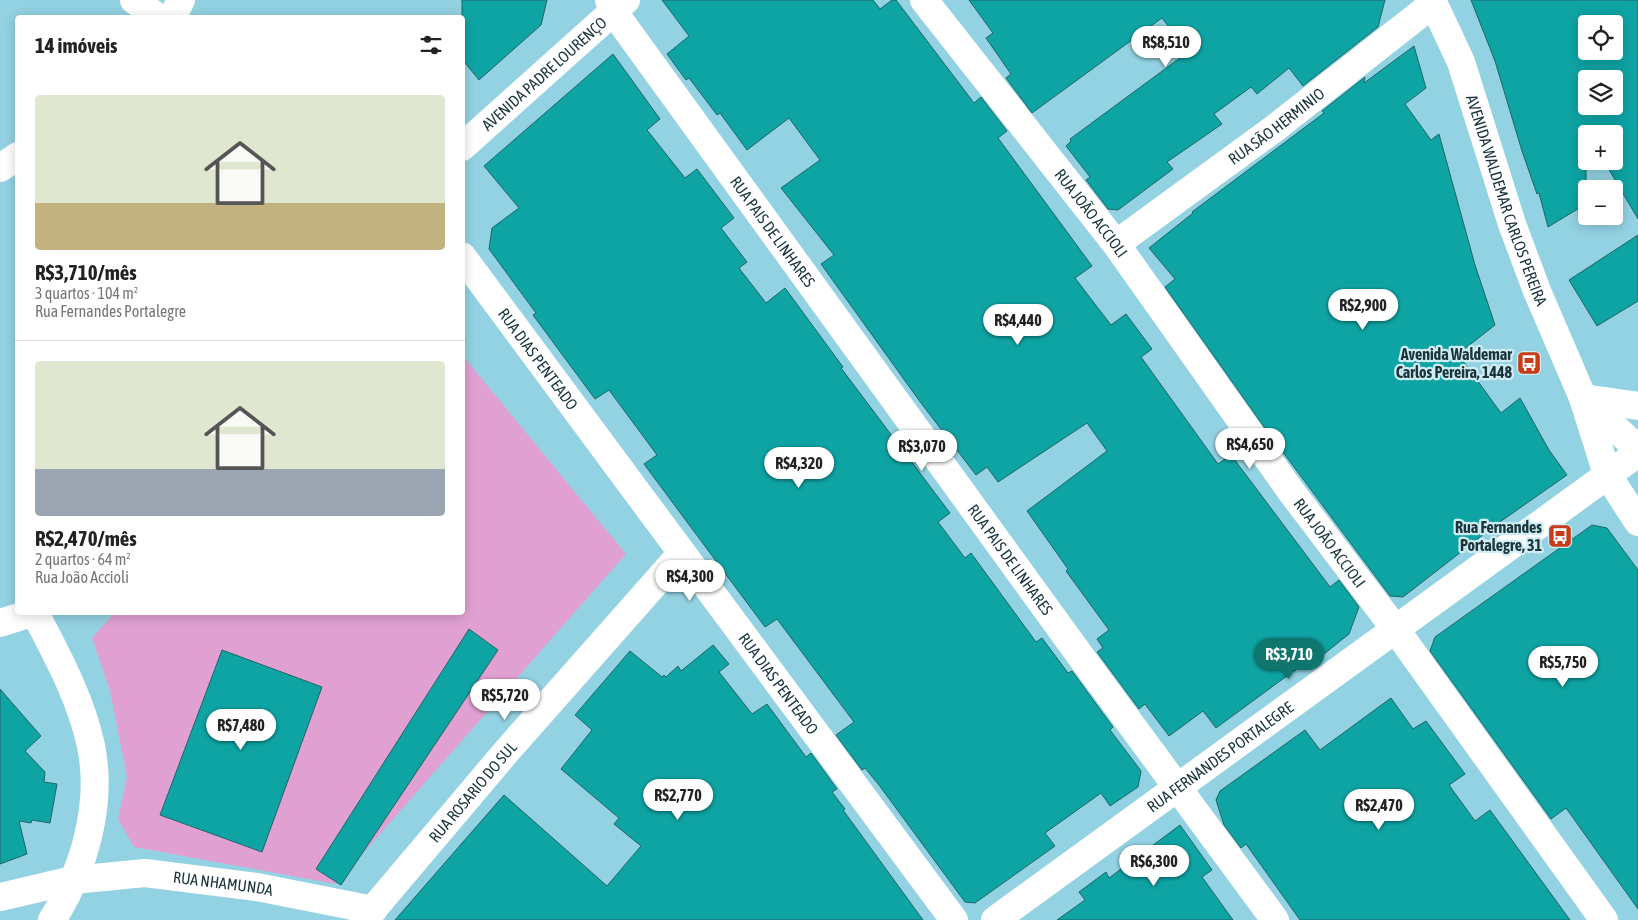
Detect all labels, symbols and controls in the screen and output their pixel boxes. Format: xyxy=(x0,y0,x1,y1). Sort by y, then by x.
street label: AVENIDA PADRE LOURENÇO xyxy=(478,13,610,134)
map controls xyxy=(1578,15,1623,225)
button: locate xyxy=(1578,15,1623,60)
pin: R$8,510 xyxy=(1120,26,1212,68)
icon: filters xyxy=(417,31,445,59)
text: 14 imóveis xyxy=(35,33,117,57)
text: R$8,510 xyxy=(1142,33,1190,51)
button: layers xyxy=(1578,70,1623,115)
street label: RUA SÃO HERMINIO xyxy=(1225,84,1328,168)
street label: AVENIDA WALDEMAR CARLOS PEREIRA xyxy=(1463,93,1551,308)
button: + xyxy=(1578,125,1623,170)
icon: home xyxy=(195,128,285,218)
street label: RUA JOÃO ACCIOLI xyxy=(1051,165,1131,261)
street label: RUA PAIS DE LINHARES xyxy=(727,173,819,290)
button: − xyxy=(1578,180,1623,225)
text: R$3,710/mês xyxy=(35,260,137,284)
text: 3 quartos · 104 m² xyxy=(35,284,138,302)
pin: R$2,900 xyxy=(1317,288,1409,331)
text: R$2,900 xyxy=(1339,296,1387,314)
text: Rua Fernandes Portalegre xyxy=(35,302,186,320)
pin: R$4,440 xyxy=(972,304,1064,346)
street label: RUA DIAS PENTEADO xyxy=(495,305,582,413)
text: R$4,440 xyxy=(994,311,1042,329)
place label: Avenida Waldemar Carlos Pereira, 1448 xyxy=(1396,345,1512,381)
bus stop icon: Avenida Waldemar Carlos Pereira, 1448 xyxy=(1516,350,1542,376)
icon: home xyxy=(195,393,285,483)
pin: R$4,650 xyxy=(1204,428,1296,470)
pin: R$3,070 xyxy=(876,430,968,472)
text: R$4,650 xyxy=(1226,435,1274,453)
text: R$3,070 xyxy=(898,437,946,455)
pin: R$4,320 xyxy=(753,446,845,489)
text: R$4,320 xyxy=(775,454,823,472)
street label: RUA JOÃO ACCIOLI xyxy=(1290,495,1369,591)
street label: RUA PAIS DE LINHARES xyxy=(964,501,1057,618)
place label: Rua Fernandes Portalegre, 31 xyxy=(1455,518,1542,554)
bus stop icon: Rua Fernandes Portalegre, 31 xyxy=(1547,523,1573,549)
text: R$2,470/mês xyxy=(35,526,137,550)
text: 2 quartos · 64 m² xyxy=(35,550,131,568)
pin: R$4,300 xyxy=(644,560,736,602)
text: R$4,300 xyxy=(666,567,714,585)
text: Rua João Accioli xyxy=(35,568,129,586)
street label: RUA DIAS PENTEADO xyxy=(735,629,822,738)
pin: R$3,710 xyxy=(1243,638,1335,680)
text: R$3,710 xyxy=(1265,645,1313,663)
pin: R$5,750 xyxy=(1517,646,1609,688)
text: R$5,750 xyxy=(1539,653,1587,671)
pin: R$5,720 xyxy=(459,678,551,721)
text: R$5,720 xyxy=(481,686,529,704)
street label: RUA FERNANDES PORTALEGRE xyxy=(1143,698,1297,816)
pin: R$7,480 xyxy=(195,708,287,751)
text: R$7,480 xyxy=(217,716,265,734)
street label: RUA ROSARIO DO SUL xyxy=(425,737,521,846)
pin: R$2,770 xyxy=(632,778,724,821)
text: R$2,770 xyxy=(654,786,702,804)
pin: R$2,470 xyxy=(1333,788,1425,831)
text: R$2,470 xyxy=(1355,796,1403,814)
pin: R$6,300 xyxy=(1108,844,1200,887)
text: R$6,300 xyxy=(1130,852,1178,870)
street label: RUA NHAMUNDA xyxy=(172,868,275,899)

